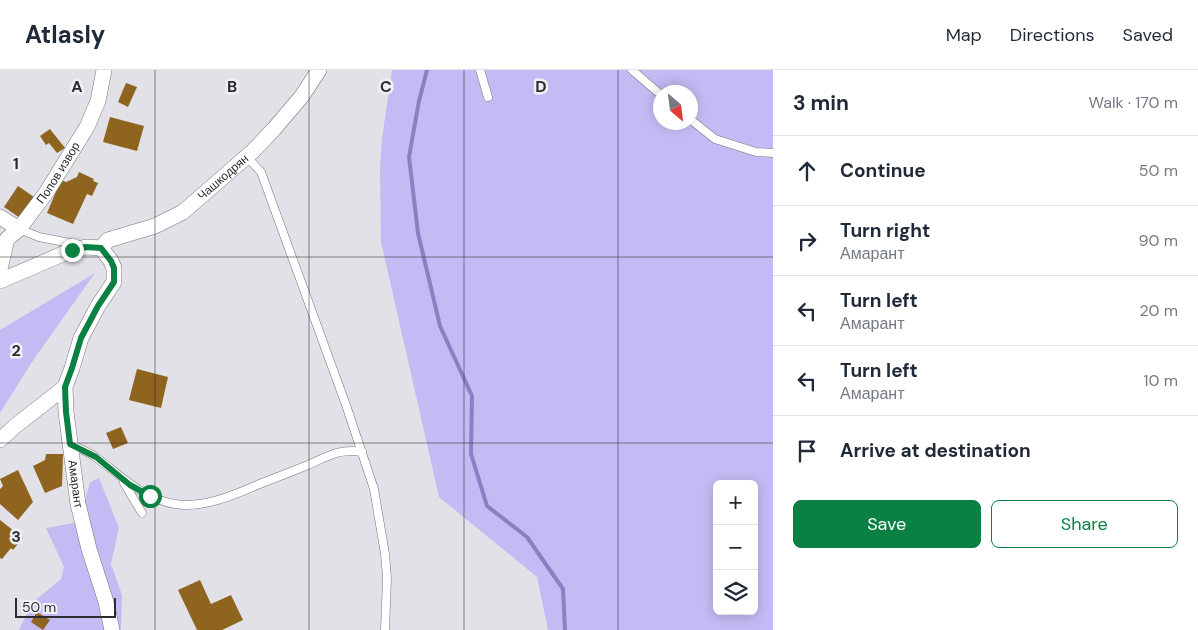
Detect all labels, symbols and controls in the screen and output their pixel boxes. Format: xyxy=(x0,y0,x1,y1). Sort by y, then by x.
text: Atlasly xyxy=(25,19,105,50)
text: Map xyxy=(946,23,982,47)
text: Directions xyxy=(1010,23,1095,47)
text: Saved xyxy=(1123,23,1173,47)
text: A xyxy=(71,76,83,97)
text: B xyxy=(227,76,237,97)
text: C xyxy=(380,76,392,97)
text: D xyxy=(535,76,547,97)
north arrow xyxy=(653,85,698,130)
text: 3 min xyxy=(793,89,849,117)
text: Walk · 170 m xyxy=(1089,92,1178,113)
street label: Попов извор xyxy=(33,139,84,207)
street label: Чашкодрян xyxy=(194,151,252,204)
text: 1 xyxy=(13,153,19,174)
icon: ahead xyxy=(793,157,821,185)
text: Continue xyxy=(840,158,926,183)
text: 50 m xyxy=(1139,160,1178,181)
text: Turn right xyxy=(840,218,930,243)
icon: right xyxy=(793,227,821,255)
text: 90 m xyxy=(1138,230,1178,251)
route end xyxy=(61,239,84,262)
text: Амарант xyxy=(840,243,905,264)
text: Turn left xyxy=(840,288,918,313)
icon: left xyxy=(793,297,821,325)
text: 20 m xyxy=(1139,300,1178,321)
text: Амарант xyxy=(840,313,905,334)
text: 2 xyxy=(11,340,21,361)
text: Turn left xyxy=(840,358,918,383)
icon: left xyxy=(793,367,821,395)
text: 10 m xyxy=(1144,370,1178,391)
text: Амарант xyxy=(840,383,905,404)
icon: arrive xyxy=(793,437,821,465)
text: Arrive at destination xyxy=(840,438,1031,463)
street label: Амарант xyxy=(64,459,87,510)
map controls xyxy=(713,480,758,615)
button: + xyxy=(713,480,758,525)
route start xyxy=(139,485,162,508)
button: Save xyxy=(793,500,981,548)
button: Share xyxy=(991,500,1178,548)
button: − xyxy=(713,525,758,570)
text: 3 xyxy=(11,526,21,547)
button: layers xyxy=(713,570,758,615)
scale bar xyxy=(15,595,116,618)
text: 50 m xyxy=(22,598,56,616)

